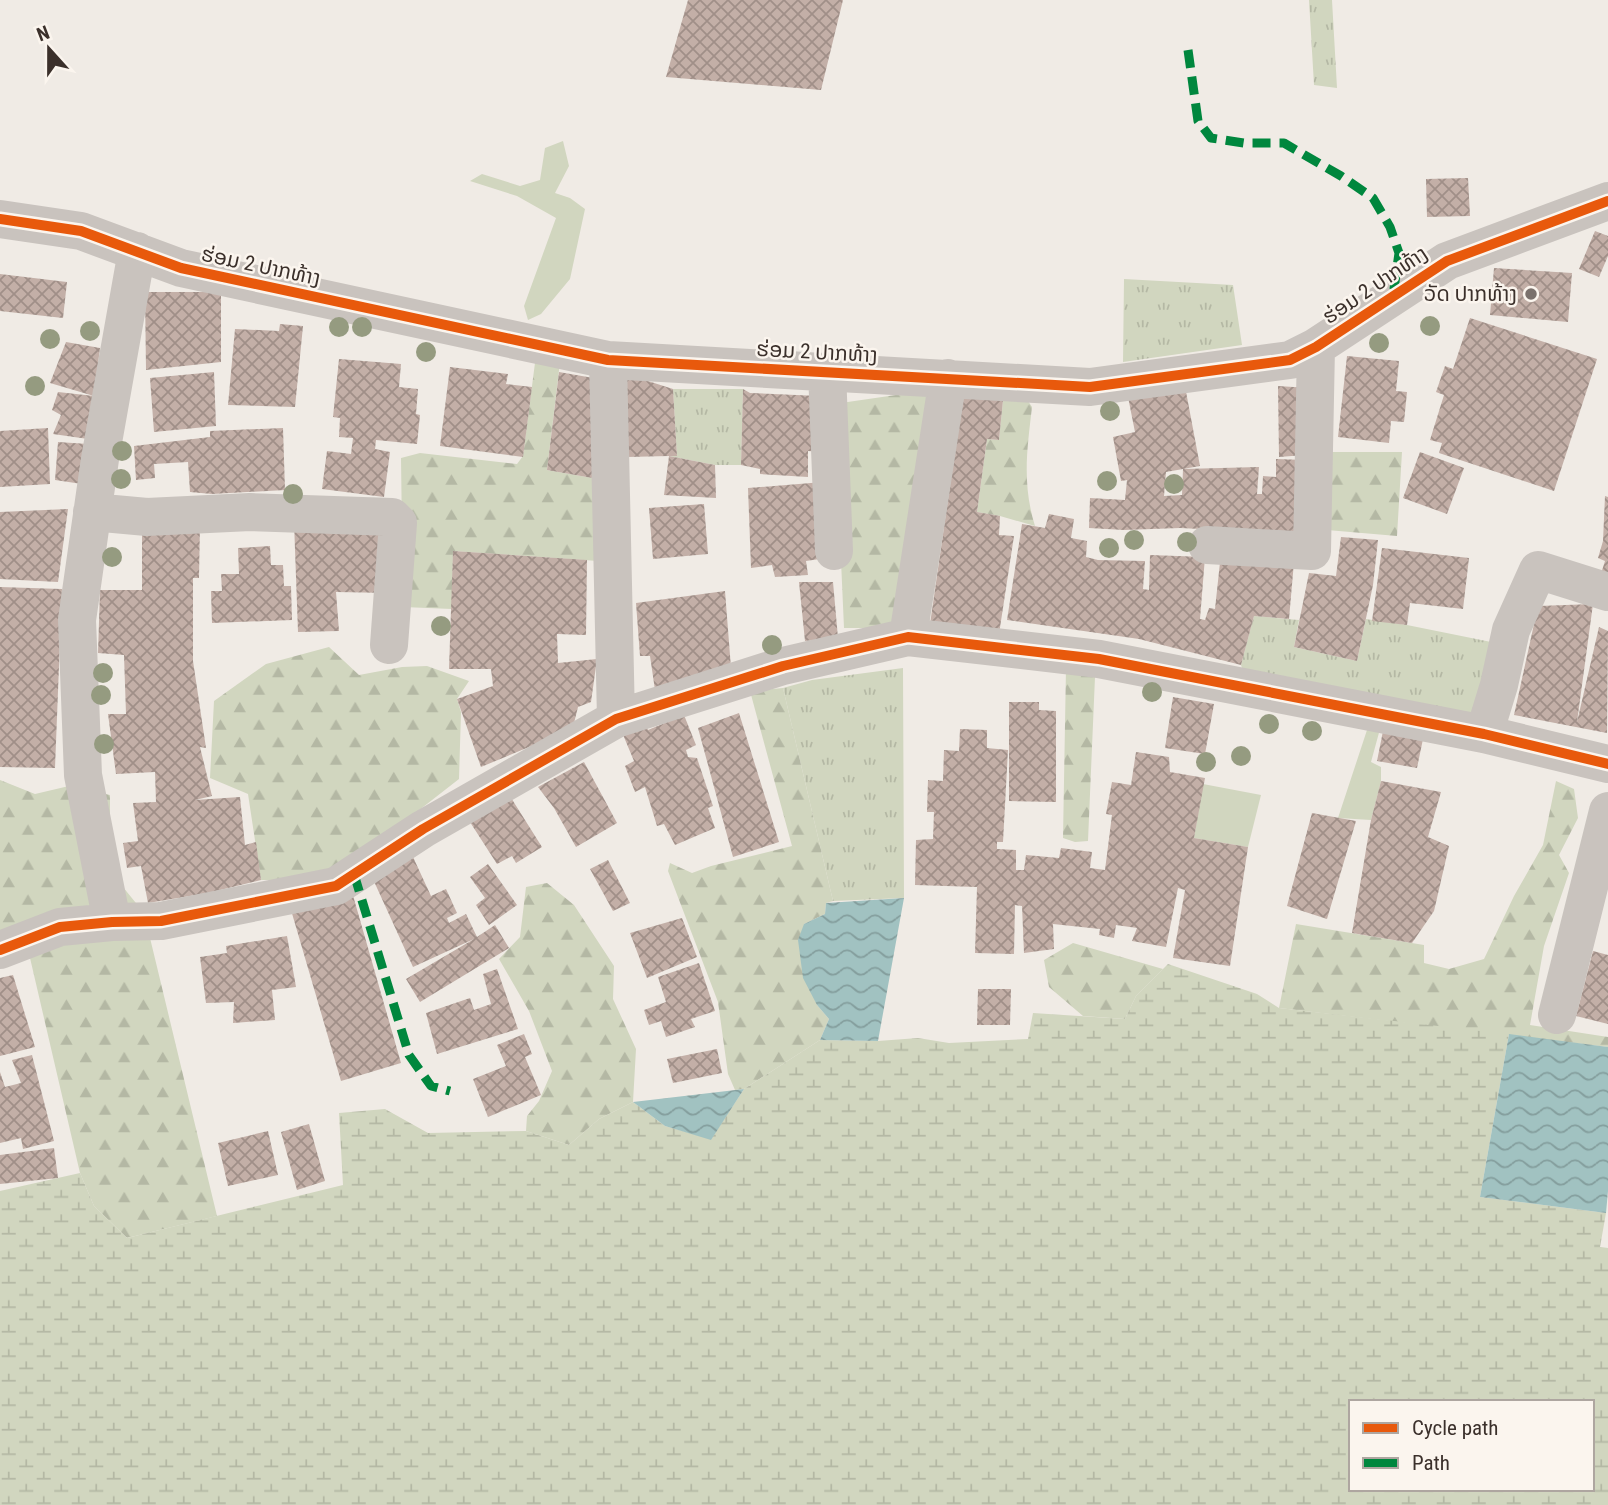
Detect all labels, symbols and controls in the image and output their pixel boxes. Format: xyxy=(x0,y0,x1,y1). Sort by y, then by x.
north arrow xyxy=(14,14,84,84)
text: N xyxy=(34,21,53,46)
street label: ຮ່ອມ 2 ປາກທ້າງ xyxy=(1318,241,1432,329)
street label: ຮ່ອມ 2 ປາກທ້າງ xyxy=(199,242,323,290)
place label: ວັດ ປາກທ້າງ xyxy=(1424,282,1517,306)
marker: ວັດ ປາກທ້າງ xyxy=(1523,286,1539,302)
street label: ຮ່ອມ 2 ປາກທ້າງ xyxy=(756,337,878,367)
legend xyxy=(1349,1400,1594,1491)
text: Cycle path xyxy=(1412,1416,1498,1440)
text: Path xyxy=(1412,1451,1450,1475)

